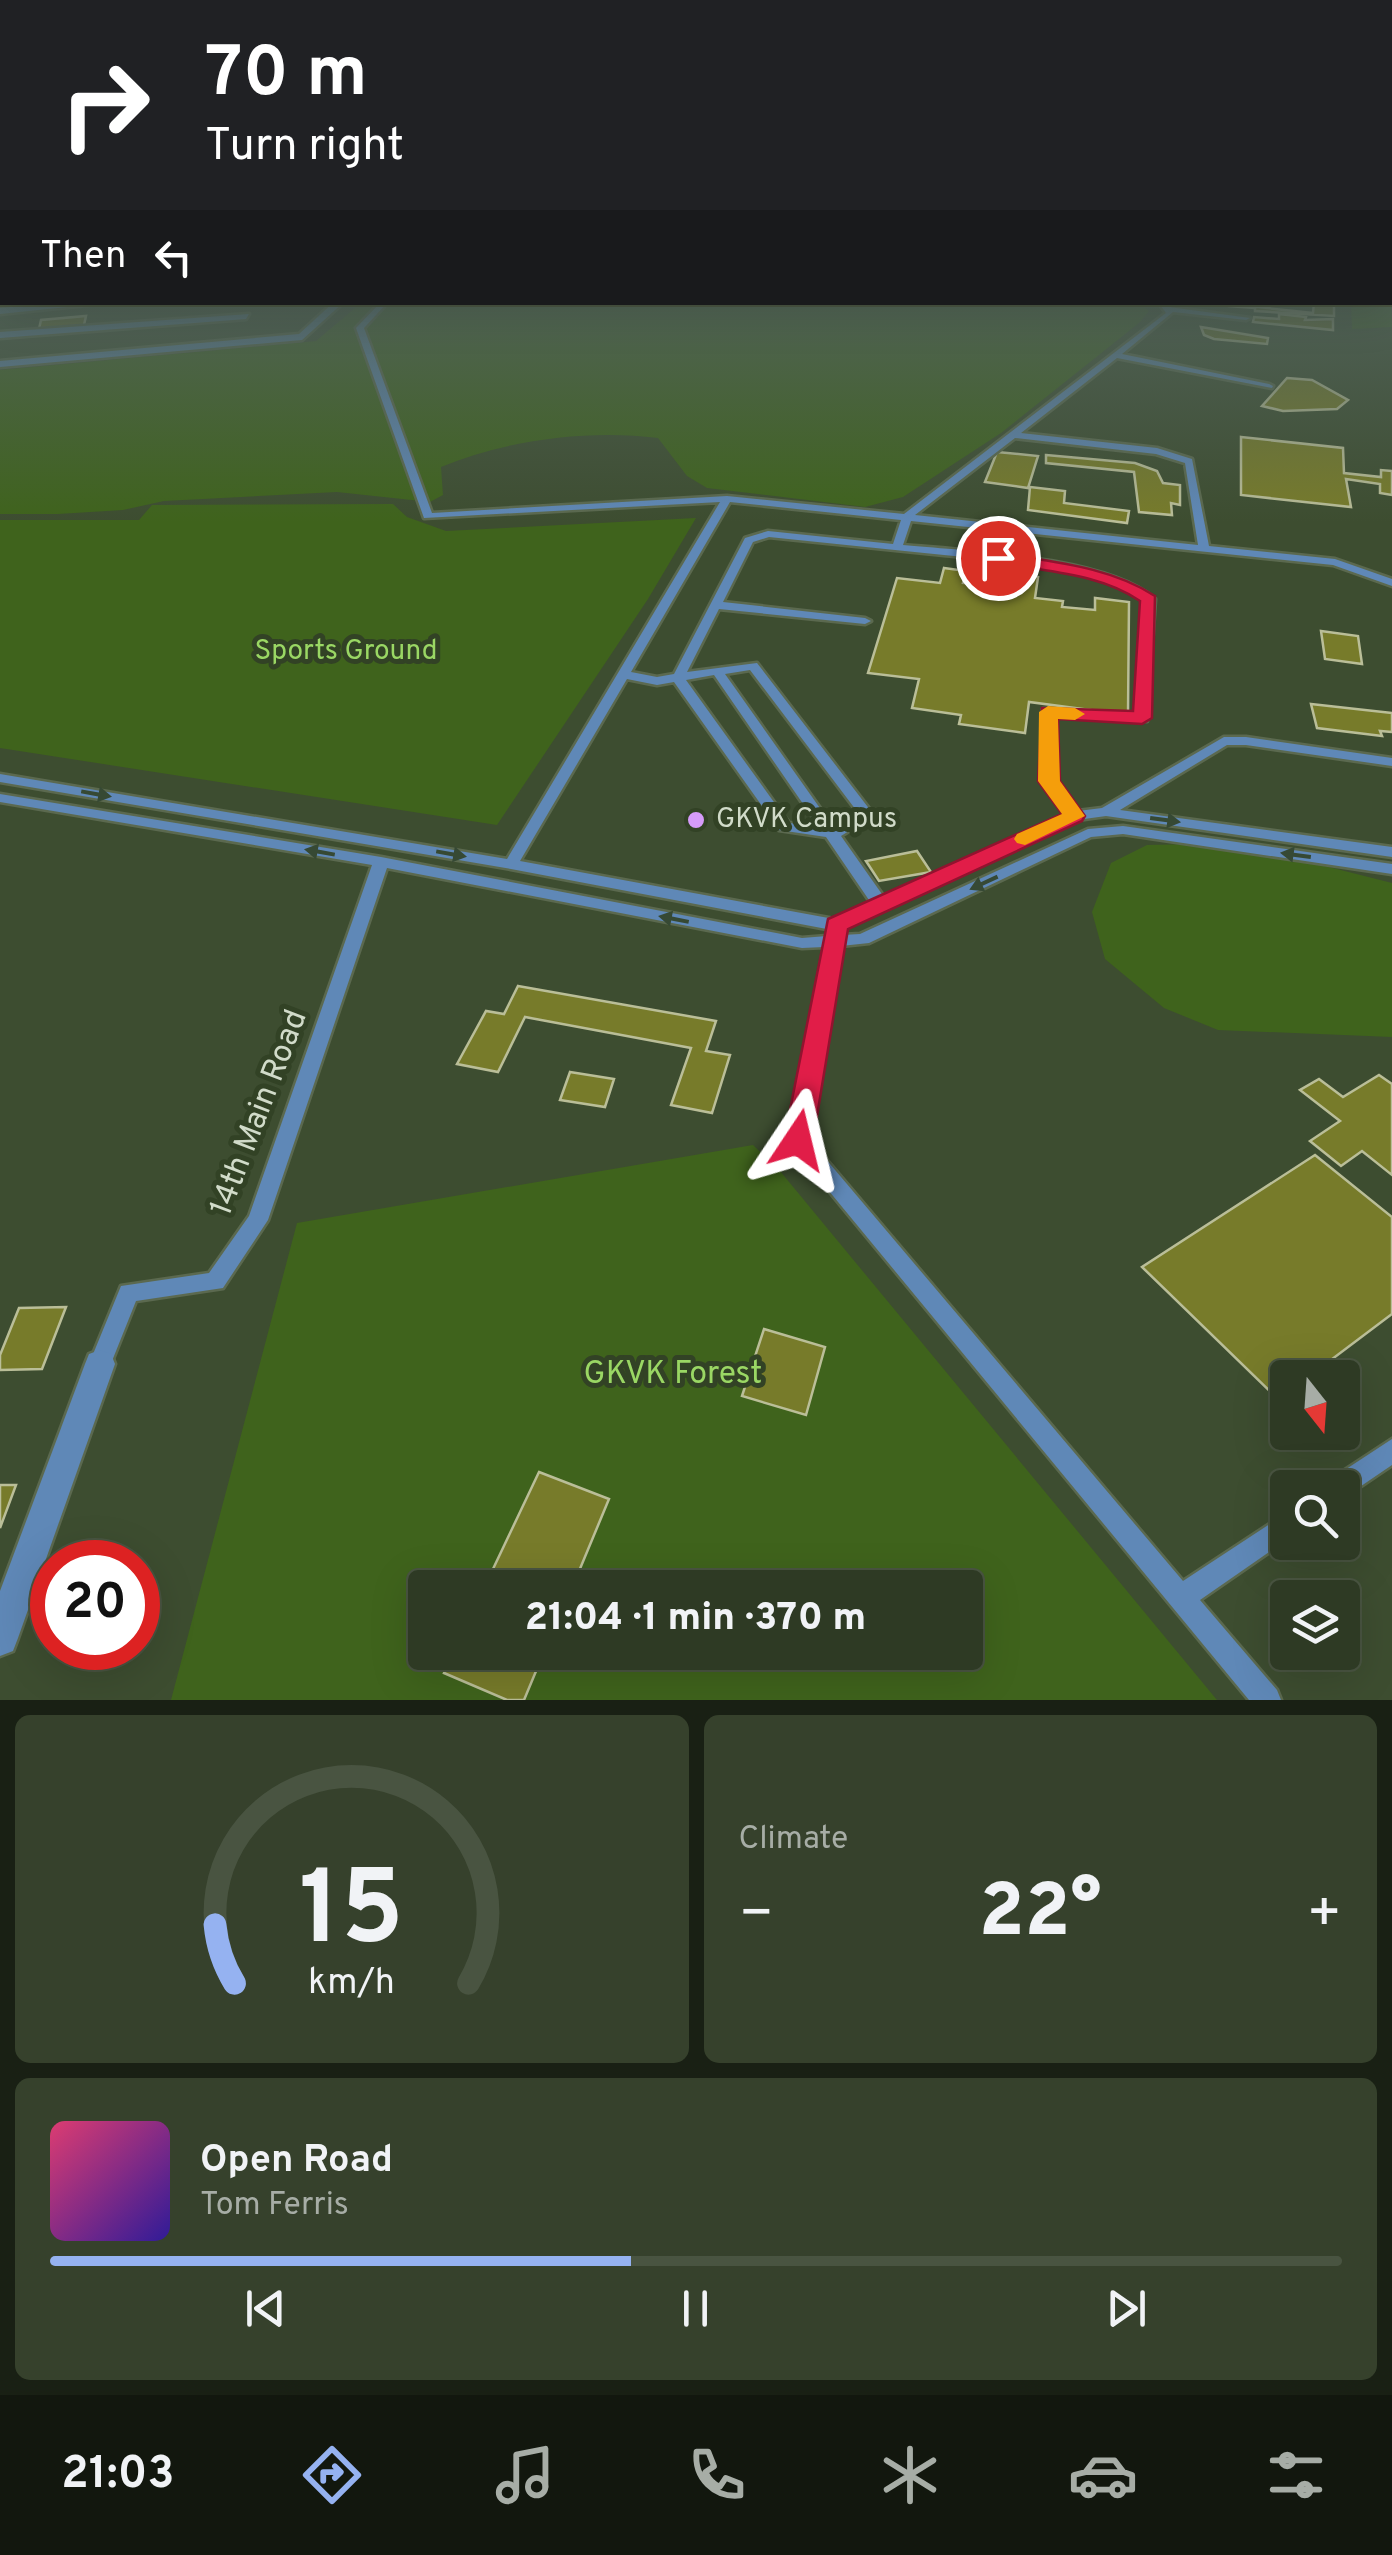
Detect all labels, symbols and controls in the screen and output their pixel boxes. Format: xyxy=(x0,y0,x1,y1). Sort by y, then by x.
text: 70 m xyxy=(205,32,368,121)
icon: right xyxy=(40,40,170,170)
text: Turn right xyxy=(205,119,404,176)
icon: left xyxy=(146,230,201,285)
text: Then xyxy=(40,233,126,282)
pin xyxy=(956,516,1041,601)
icon: arrive xyxy=(971,531,1026,586)
park label: Sports Ground xyxy=(255,634,437,670)
one-way arrow xyxy=(81,787,112,803)
place label: GKVK Campus xyxy=(716,802,897,838)
marker: GKVK Campus xyxy=(685,809,707,831)
one-way arrow xyxy=(1150,812,1182,828)
one-way arrow xyxy=(304,844,335,859)
one-way arrow xyxy=(436,847,467,862)
one-way arrow xyxy=(1279,847,1311,863)
one-way arrow xyxy=(969,874,998,891)
one-way arrow xyxy=(658,910,689,926)
street label: 14th Main Road xyxy=(202,1004,318,1222)
position arrow xyxy=(746,1088,850,1192)
park label: GKVK Forest xyxy=(584,1355,762,1395)
north arrow xyxy=(1270,1360,1360,1450)
map controls xyxy=(1270,1360,1360,1670)
button: search xyxy=(1270,1470,1360,1560)
speed limit sign: 20 xyxy=(30,1540,160,1670)
button: layers xyxy=(1270,1580,1360,1670)
text: 21:04 · 1 min · 370 m xyxy=(525,1595,866,1644)
text: Climate xyxy=(739,1820,848,1860)
text: 15 xyxy=(299,1849,404,1981)
text: 22° xyxy=(979,1868,1102,1963)
text: − xyxy=(739,1881,774,1951)
text: + xyxy=(1307,1881,1342,1951)
text: km/h xyxy=(308,1961,395,2007)
text: Open Road xyxy=(200,2137,393,2186)
text: Tom Ferris xyxy=(200,2186,349,2226)
icon: previous xyxy=(238,2281,293,2336)
icon: pause xyxy=(668,2281,723,2336)
icon: next xyxy=(1099,2281,1154,2336)
icon: directions xyxy=(297,2440,367,2510)
icon: music xyxy=(490,2440,560,2510)
icon: phone xyxy=(682,2440,752,2510)
icon: climate xyxy=(875,2440,945,2510)
icon: car xyxy=(1068,2440,1138,2510)
icon: filters xyxy=(1261,2440,1331,2510)
text: 21:03 xyxy=(61,2447,174,2504)

